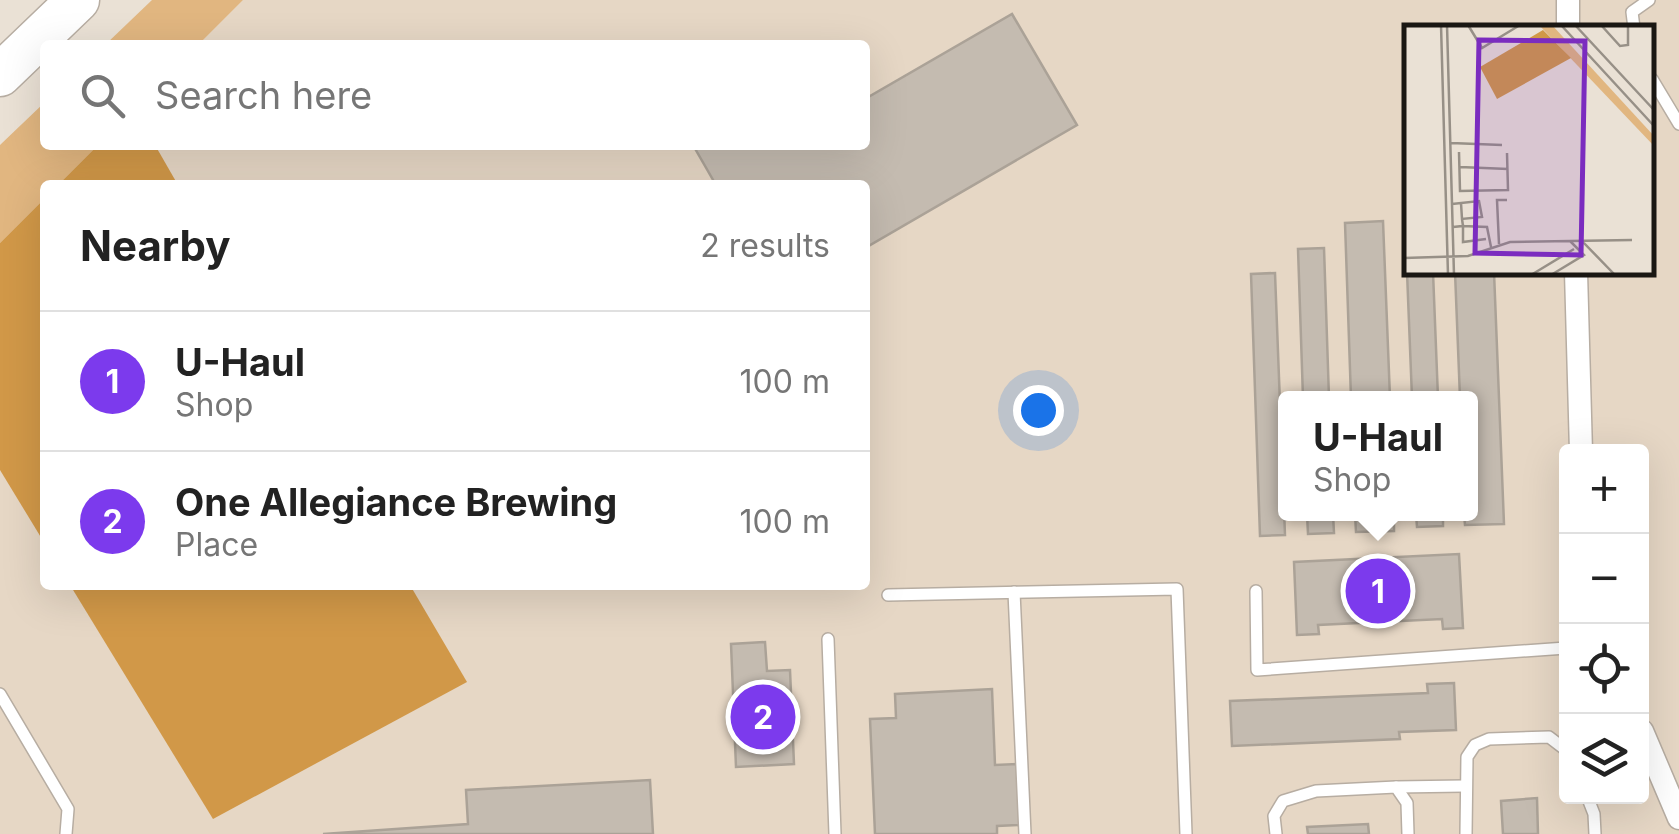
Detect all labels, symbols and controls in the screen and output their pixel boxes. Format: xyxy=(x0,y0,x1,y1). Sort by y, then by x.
inset map xyxy=(1404,25,1654,275)
search box xyxy=(40,40,870,150)
icon: search xyxy=(75,68,130,123)
text: Search here xyxy=(155,72,372,118)
text: Nearby xyxy=(80,220,231,271)
text: 2 results xyxy=(700,226,830,265)
text: U-Haul xyxy=(175,339,305,385)
text: 1 xyxy=(106,362,119,401)
text: 100 m xyxy=(740,362,830,401)
text: Shop xyxy=(175,385,253,424)
your location xyxy=(1013,385,1064,436)
popup xyxy=(1278,391,1478,521)
text: U-Haul xyxy=(1313,414,1443,460)
map controls xyxy=(1559,444,1649,804)
button: + xyxy=(1559,444,1649,534)
text: Shop xyxy=(1313,460,1391,499)
text: One Allegiance Brewing xyxy=(175,479,617,525)
text: 2 xyxy=(102,502,123,541)
text: 100 m xyxy=(740,502,830,541)
text: Place xyxy=(175,525,258,564)
button: − xyxy=(1559,534,1649,624)
pin: 1 xyxy=(1346,554,1410,628)
button: locate xyxy=(1559,624,1649,714)
pin: 2 xyxy=(730,680,796,754)
button: layers xyxy=(1559,714,1649,804)

